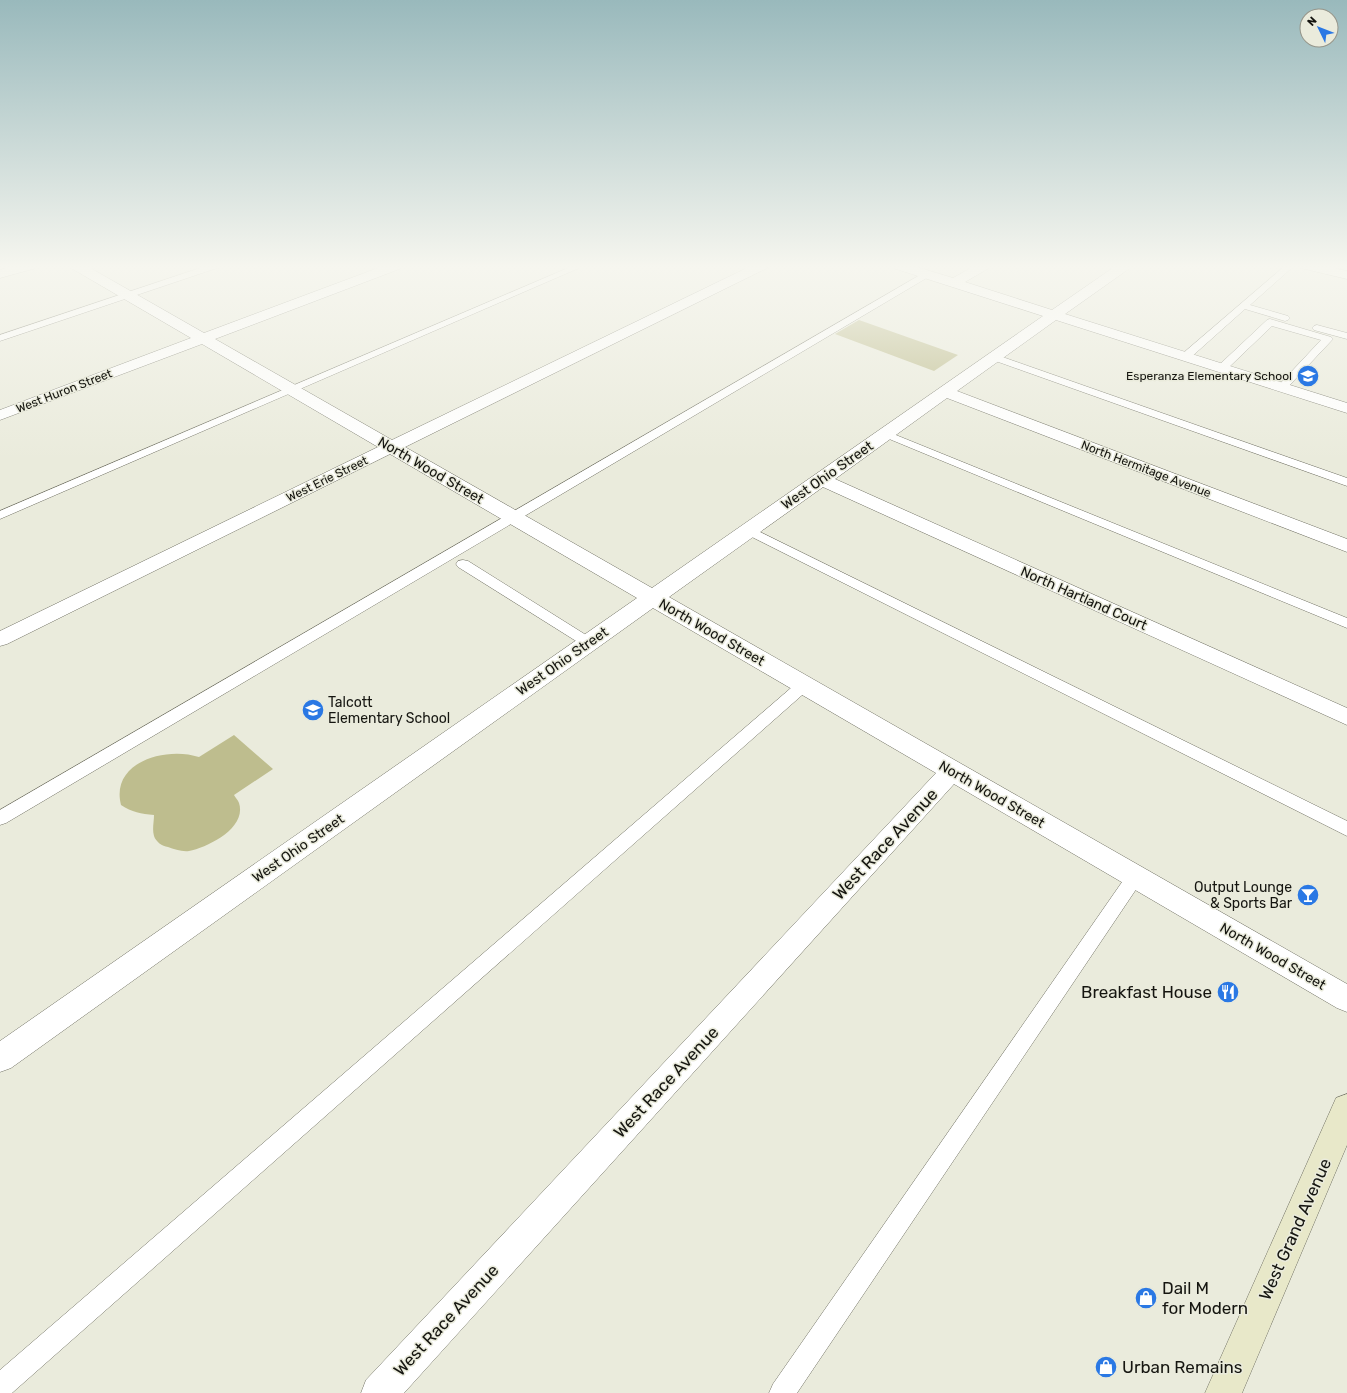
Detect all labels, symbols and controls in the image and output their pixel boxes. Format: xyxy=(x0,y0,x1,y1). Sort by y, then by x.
north arrow xyxy=(1299,8,1339,48)
text: N xyxy=(1305,14,1320,29)
school or university icon: Esperanza Elementary School xyxy=(1295,363,1321,389)
street label: West Huron Street xyxy=(14,366,114,416)
place label: Esperanza Elementary School xyxy=(1126,369,1292,383)
street label: North Wood Street xyxy=(375,433,487,508)
street label: West Ohio Street xyxy=(778,437,877,513)
street label: North Hermitage Avenue xyxy=(1079,438,1213,500)
street label: West Erie Street xyxy=(284,453,370,505)
street label: North Hartland Court xyxy=(1018,563,1150,634)
street label: North Wood Street xyxy=(656,595,768,670)
street label: West Ohio Street xyxy=(513,623,612,699)
place label: Talcott Elementary School xyxy=(328,694,450,727)
school or university icon: Talcott Elementary School xyxy=(300,697,326,723)
street label: North Wood Street xyxy=(936,757,1048,832)
street label: West Race Avenue xyxy=(828,784,942,904)
street label: West Ohio Street xyxy=(249,810,348,886)
place label: Output Lounge & Sports Bar xyxy=(1194,879,1293,912)
bar icon: Output Lounge & Sports Bar xyxy=(1295,882,1321,908)
street label: North Wood Street xyxy=(1217,919,1329,994)
restaurant icon: Breakfast House xyxy=(1215,979,1241,1005)
place label: Breakfast House xyxy=(1081,982,1212,1002)
street label: West Race Avenue xyxy=(609,1022,723,1142)
street label: West Grand Avenue xyxy=(1255,1155,1335,1303)
street label: West Race Avenue xyxy=(389,1260,503,1380)
place label: Dail M for Modern xyxy=(1162,1278,1248,1318)
shop icon: Dail M for Modern xyxy=(1133,1285,1159,1311)
shop icon: Urban Remains xyxy=(1093,1354,1119,1380)
place label: Urban Remains xyxy=(1122,1357,1242,1377)

